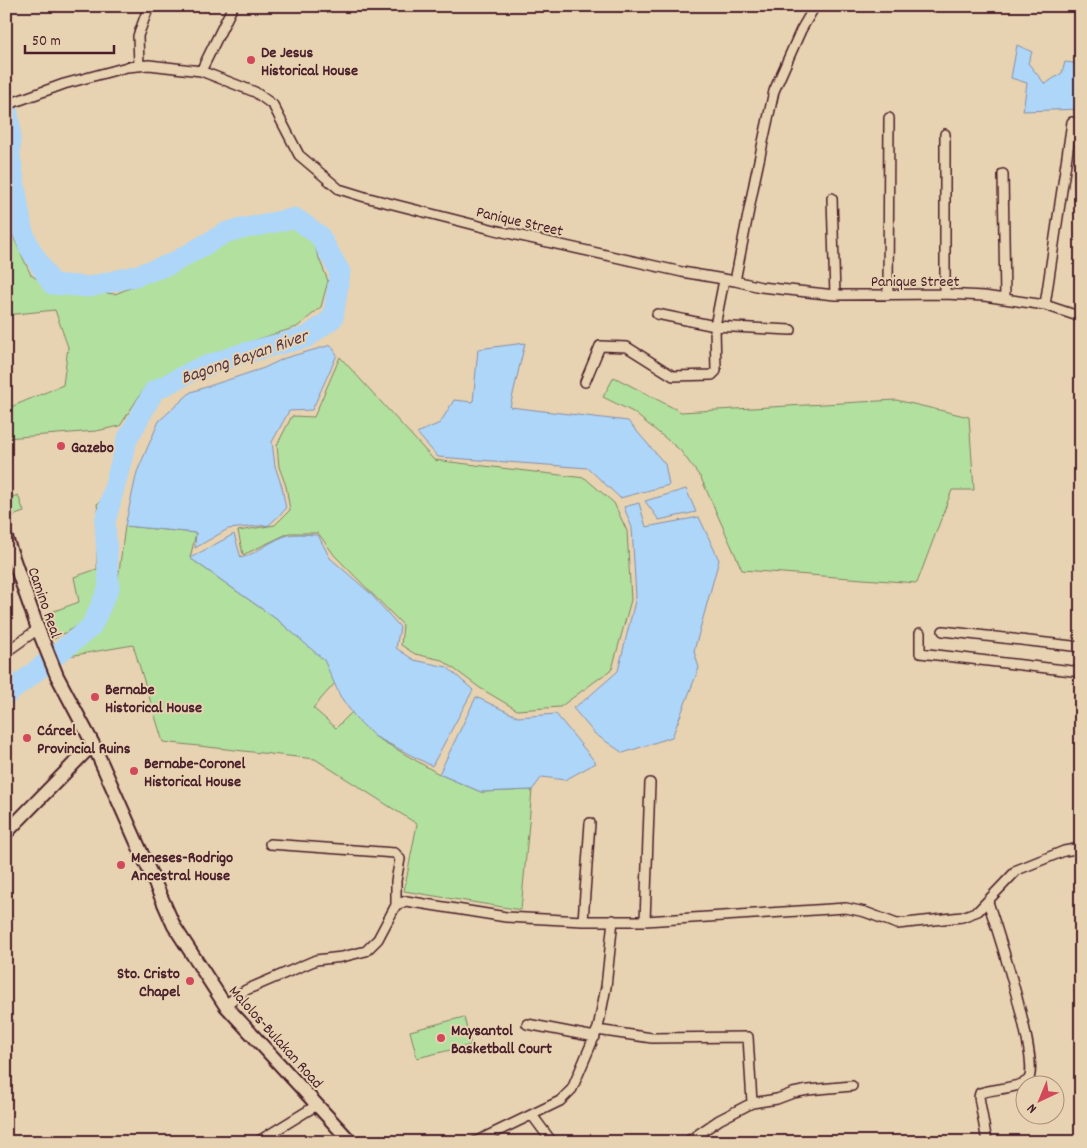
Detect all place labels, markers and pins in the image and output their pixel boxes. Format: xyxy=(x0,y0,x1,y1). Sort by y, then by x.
place label: De Jesus Historical House xyxy=(261,42,358,83)
marker: De Jesus Historical House xyxy=(245,54,257,66)
place label: Gazebo xyxy=(71,437,114,460)
marker: Gazebo xyxy=(55,440,67,452)
place label: Bernabe Historical House xyxy=(105,679,202,720)
marker: Bernabe Historical House xyxy=(89,691,101,703)
place label: Cárcel Provincial Ruins xyxy=(37,720,131,761)
marker: Cárcel Provincial Ruins xyxy=(21,732,33,744)
place label: Bernabe-Coronel Historical House xyxy=(144,753,245,794)
marker: Bernabe-Coronel Historical House xyxy=(128,765,140,777)
place label: Meneses-Rodrigo Ancestral House xyxy=(131,847,233,888)
marker: Meneses-Rodrigo Ancestral House xyxy=(115,859,127,871)
place label: Sto. Cristo Chapel xyxy=(117,963,180,1004)
marker: Sto. Cristo Chapel xyxy=(184,975,196,987)
place label: Maysantol Basketball Court xyxy=(451,1020,552,1061)
marker: Maysantol Basketball Court xyxy=(435,1032,447,1044)

